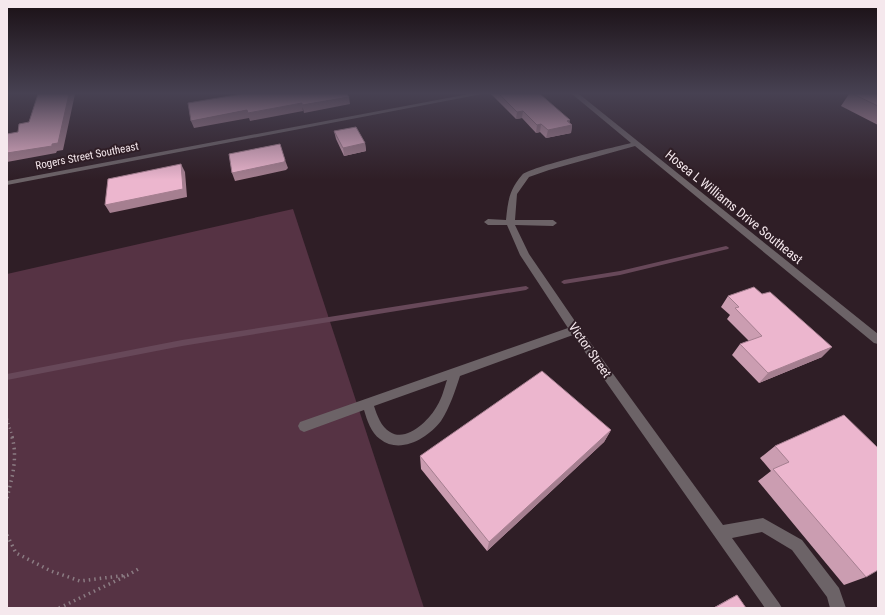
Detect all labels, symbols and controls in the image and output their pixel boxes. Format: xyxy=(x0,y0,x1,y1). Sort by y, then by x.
street label: Rogers Street Southeast xyxy=(34,140,140,172)
street label: Hosea L Williams Drive Southeast xyxy=(662,147,806,267)
street label: Victor Street xyxy=(566,320,615,381)

